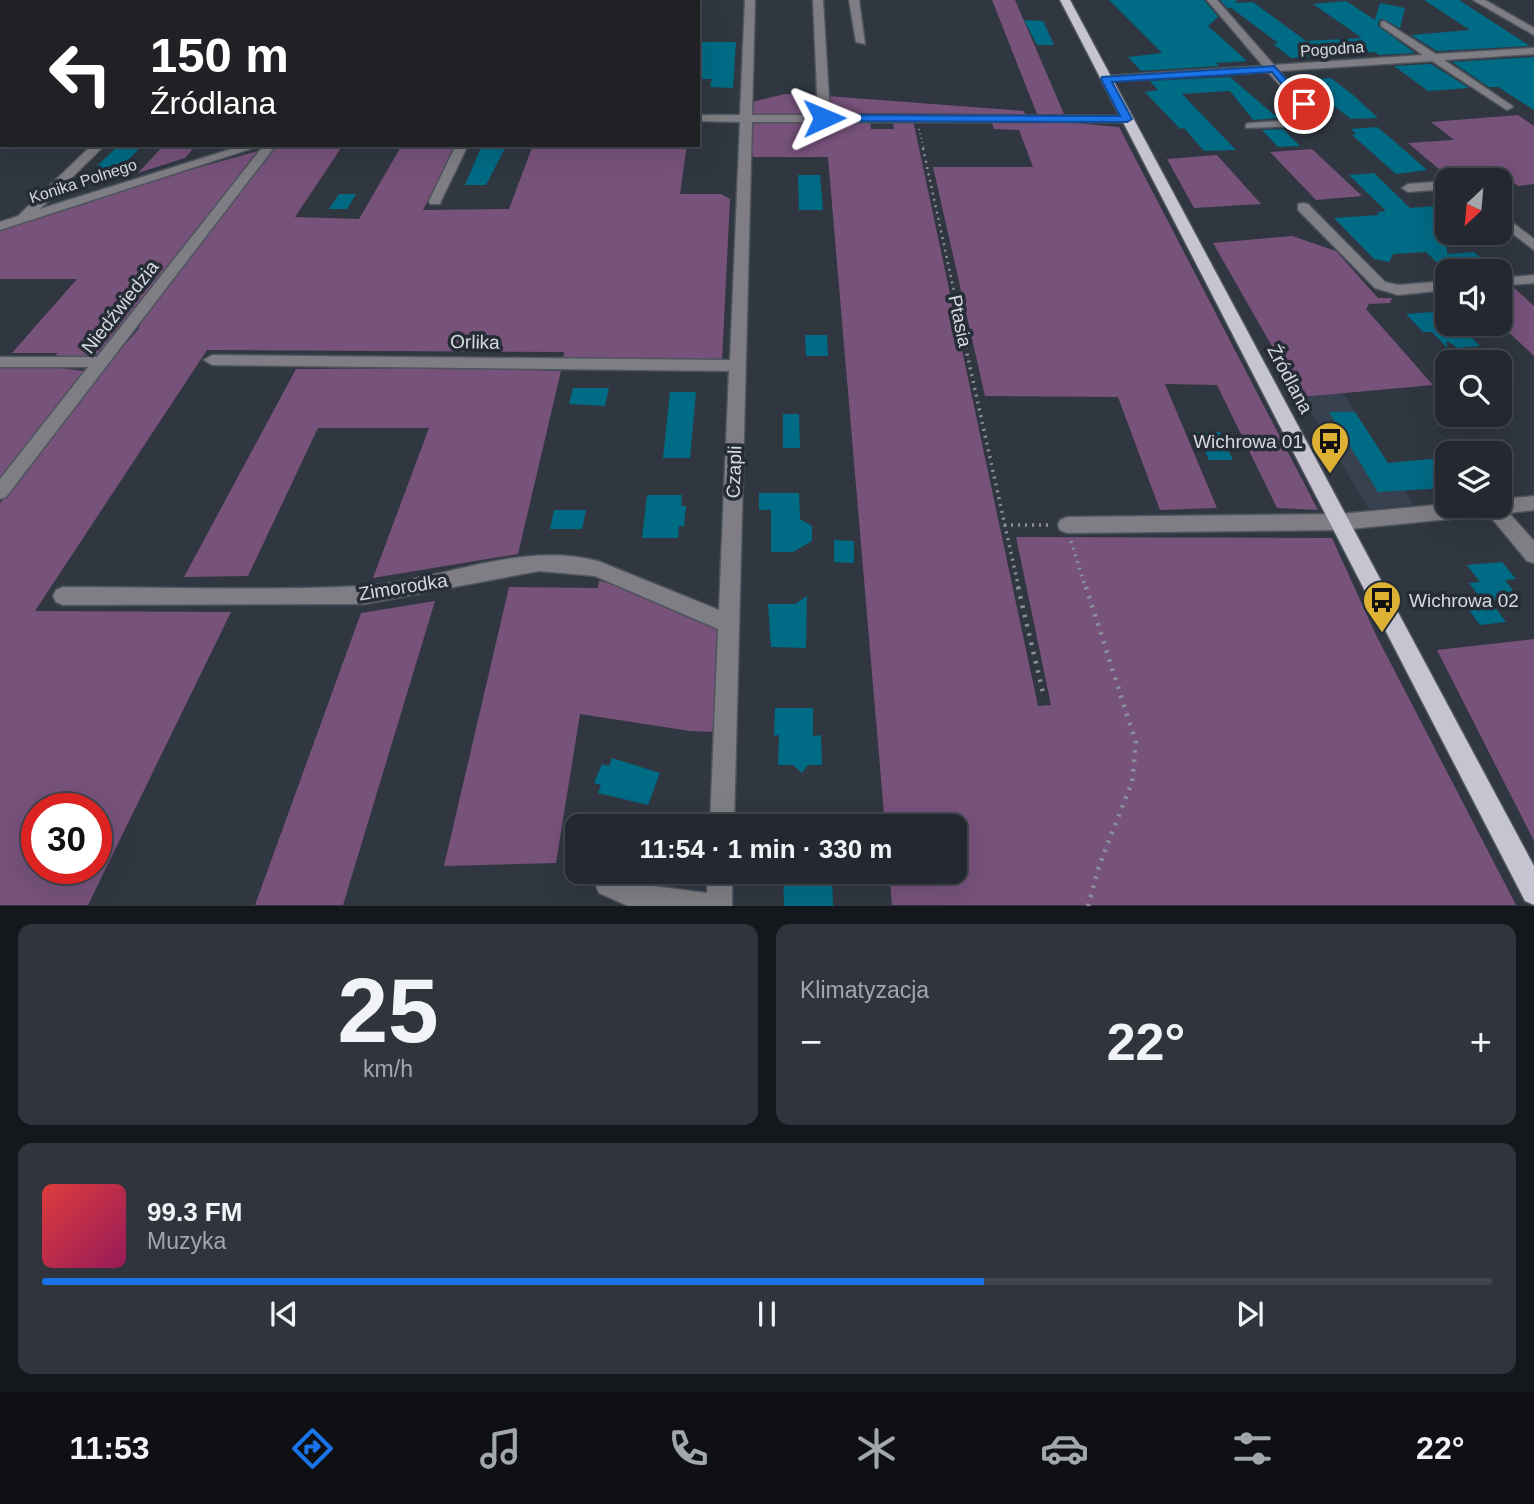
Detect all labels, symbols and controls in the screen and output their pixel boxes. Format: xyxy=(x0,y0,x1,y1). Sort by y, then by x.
icon: left xyxy=(35,28,126,119)
text: 150 m xyxy=(150,28,289,82)
street label: Pogodna xyxy=(1299,38,1365,60)
pin xyxy=(1274,74,1334,134)
position arrow xyxy=(787,81,861,155)
text: Źródlana xyxy=(150,85,276,121)
icon: arrive xyxy=(1285,85,1323,123)
street label: Konika Polnego xyxy=(27,156,139,206)
north arrow xyxy=(1435,168,1512,245)
map controls xyxy=(1435,168,1512,518)
street label: Niedźwiedzia xyxy=(77,256,163,358)
button: sound xyxy=(1435,259,1512,336)
street label: Ptasia xyxy=(944,293,976,349)
street label: Orlika xyxy=(450,331,500,353)
street label: Źródlana xyxy=(1263,341,1317,417)
button: search xyxy=(1435,350,1512,427)
bus stop icon: Wichrowa 01 xyxy=(1309,420,1351,475)
place label: Wichrowa 01 xyxy=(1193,431,1303,452)
button: layers xyxy=(1435,441,1512,518)
street label: Czapli xyxy=(723,445,745,499)
street label: Zimorodka xyxy=(357,570,449,604)
bus stop icon: Wichrowa 02 xyxy=(1361,579,1403,634)
place label: Wichrowa 02 xyxy=(1409,590,1519,611)
speed limit sign: 30 xyxy=(21,793,112,884)
text: 11:54 · 1 min · 330 m xyxy=(640,834,892,864)
text: 25 xyxy=(337,960,439,1061)
text: Klimatyzacja xyxy=(800,977,929,1003)
text: 22° xyxy=(1107,1013,1185,1071)
text: − xyxy=(800,1021,822,1063)
text: + xyxy=(1470,1021,1492,1063)
text: km/h xyxy=(363,1056,413,1082)
text: 99.3 FM xyxy=(147,1197,242,1227)
text: Muzyka xyxy=(147,1228,226,1254)
icon: previous xyxy=(265,1295,303,1333)
icon: pause xyxy=(748,1295,786,1333)
icon: next xyxy=(1231,1295,1269,1333)
icon: directions xyxy=(288,1424,337,1473)
icon: music xyxy=(476,1424,525,1473)
icon: phone xyxy=(664,1424,713,1473)
icon: climate xyxy=(852,1424,901,1473)
icon: car xyxy=(1040,1424,1089,1473)
icon: filters xyxy=(1228,1424,1277,1473)
text: 11:53 xyxy=(69,1430,150,1466)
text: 22° xyxy=(1416,1430,1465,1466)

